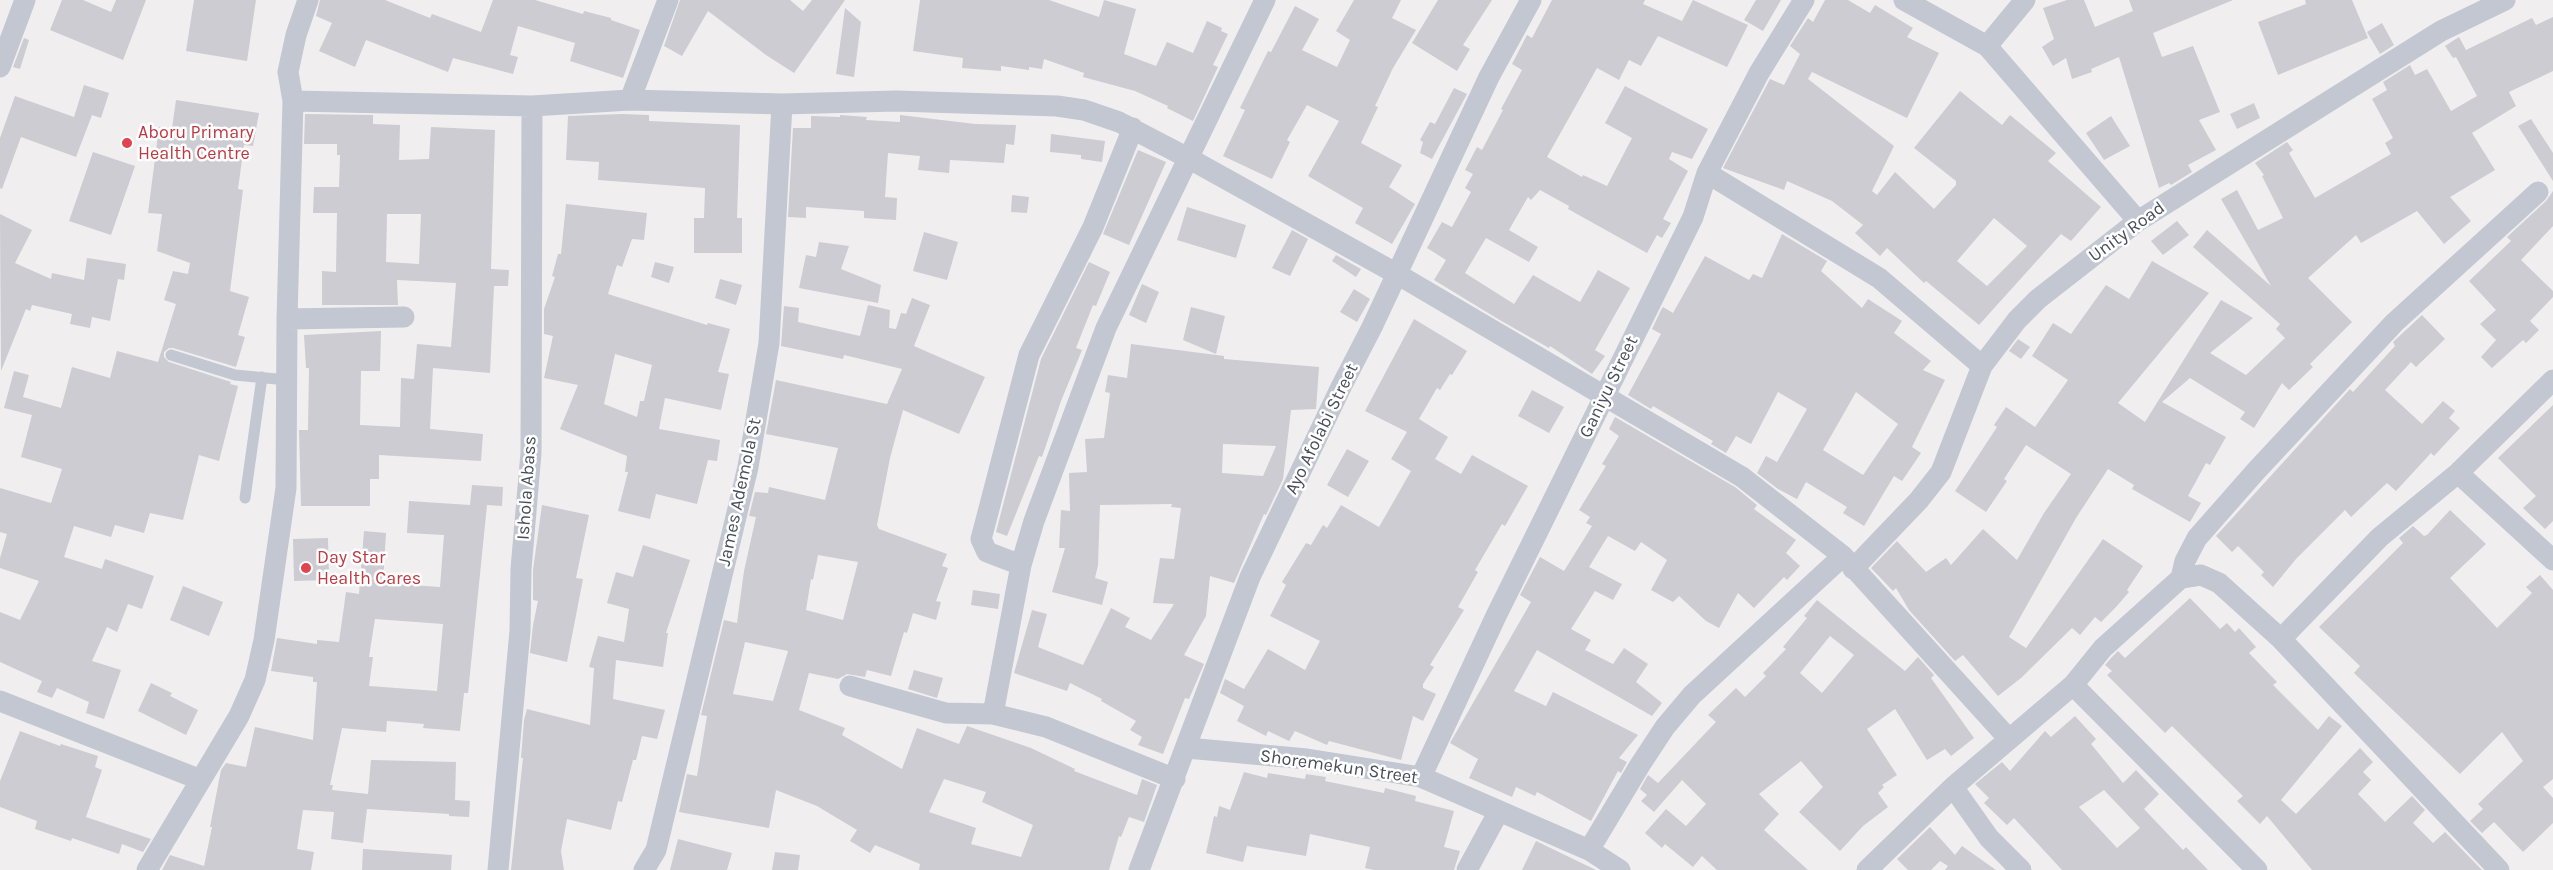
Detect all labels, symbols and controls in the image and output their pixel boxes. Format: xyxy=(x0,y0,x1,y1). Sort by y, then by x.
place label: Aboru Primary Health Centre xyxy=(138,122,254,164)
marker: Aboru Primary Health Centre xyxy=(120,136,134,150)
street label: Unity Road xyxy=(2085,197,2169,267)
street label: Ganiyu Street xyxy=(1575,333,1643,441)
street label: Ayo Afolabi Street xyxy=(1281,360,1363,498)
street label: James Ademola St xyxy=(714,416,766,568)
street label: Ishola Abass xyxy=(513,435,541,541)
place label: Day Star Health Cares xyxy=(317,547,421,590)
marker: Day Star Health Cares xyxy=(299,561,313,575)
street label: Shoremekun Street xyxy=(1259,745,1419,789)

